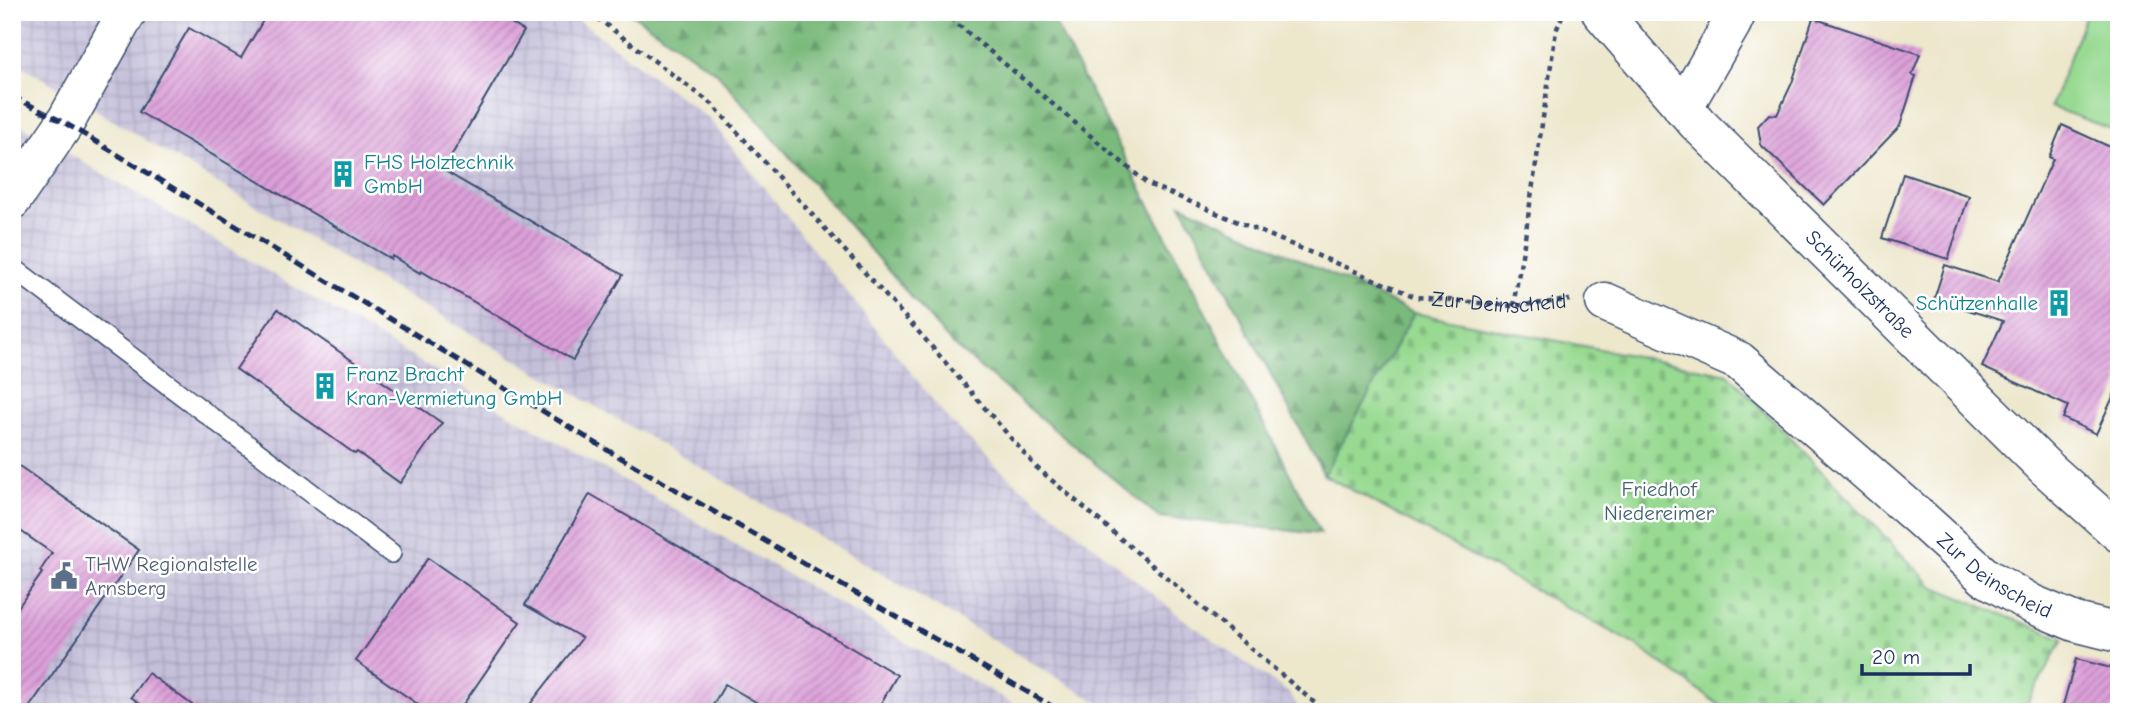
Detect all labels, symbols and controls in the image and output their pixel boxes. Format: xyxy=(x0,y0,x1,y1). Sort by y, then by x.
place label: FHS Holztechnik GmbH xyxy=(364,150,514,198)
building icon: FHS Holztechnik GmbH xyxy=(328,159,358,189)
street label: Schürholzstraße xyxy=(1801,225,1919,343)
street label: Zur Deinscheid xyxy=(1431,287,1568,318)
building icon: Schützenhalle xyxy=(2044,288,2074,318)
place label: Schützenhalle xyxy=(1916,291,2038,315)
place label: Franz Bracht Kran-Vermietung GmbH xyxy=(346,362,562,410)
building icon: Franz Bracht Kran-Vermietung GmbH xyxy=(310,371,340,401)
park label: Friedhof Niedereimer xyxy=(1604,477,1715,525)
street label: Zur Deinscheid xyxy=(1932,528,2056,623)
place label: THW Regionalstelle Arnsberg xyxy=(85,552,258,600)
public building icon: THW Regionalstelle Arnsberg xyxy=(49,561,79,591)
scale bar xyxy=(1862,633,1970,677)
text: 20 m xyxy=(1872,645,1920,669)

